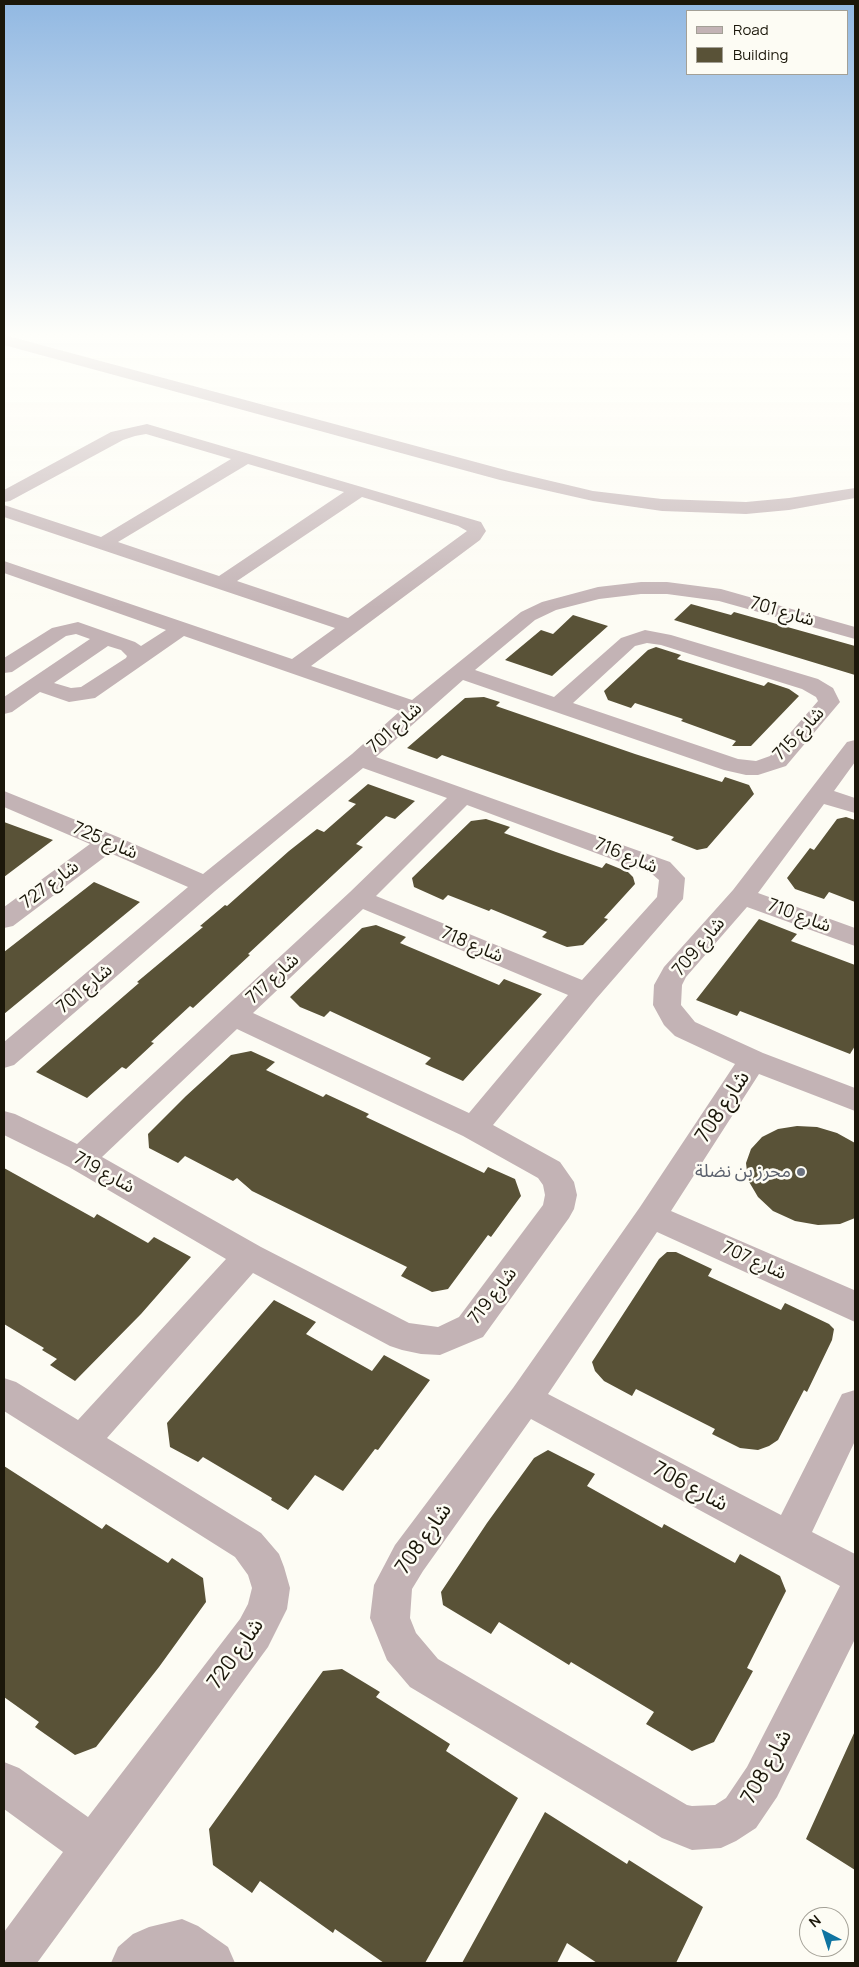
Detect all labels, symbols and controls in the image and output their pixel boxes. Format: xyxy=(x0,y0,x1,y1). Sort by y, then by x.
legend xyxy=(686,10,849,75)
text: Road xyxy=(733,19,769,40)
text: Building xyxy=(733,44,788,65)
street label: شارع 701 xyxy=(747,593,817,631)
street label: شارع 701 xyxy=(363,698,427,758)
street label: شارع 715 xyxy=(769,703,829,765)
street label: شارع 725 xyxy=(69,818,141,864)
street label: شارع 716 xyxy=(591,834,661,878)
street label: شارع 727 xyxy=(17,856,83,914)
street label: شارع 710 xyxy=(764,895,834,937)
street label: شارع 709 xyxy=(668,913,730,981)
street label: شارع 718 xyxy=(438,922,506,968)
street label: شارع 717 xyxy=(242,949,304,1009)
street label: شارع 701 xyxy=(53,960,117,1018)
street label: شارع 708 xyxy=(690,1066,756,1148)
street label: شارع 719 xyxy=(70,1148,138,1198)
place label: محرز بن نضلة xyxy=(695,1161,791,1183)
marker: محرز بن نضلة xyxy=(795,1166,807,1178)
street label: شارع 707 xyxy=(719,1237,789,1285)
street label: شارع 719 xyxy=(464,1263,522,1329)
street label: شارع 706 xyxy=(648,1457,732,1517)
street label: شارع 708 xyxy=(391,1499,457,1579)
street label: شارع 720 xyxy=(203,1614,269,1694)
street label: شارع 708 xyxy=(736,1726,798,1808)
north arrow xyxy=(799,1907,849,1957)
text: N xyxy=(805,1910,825,1931)

